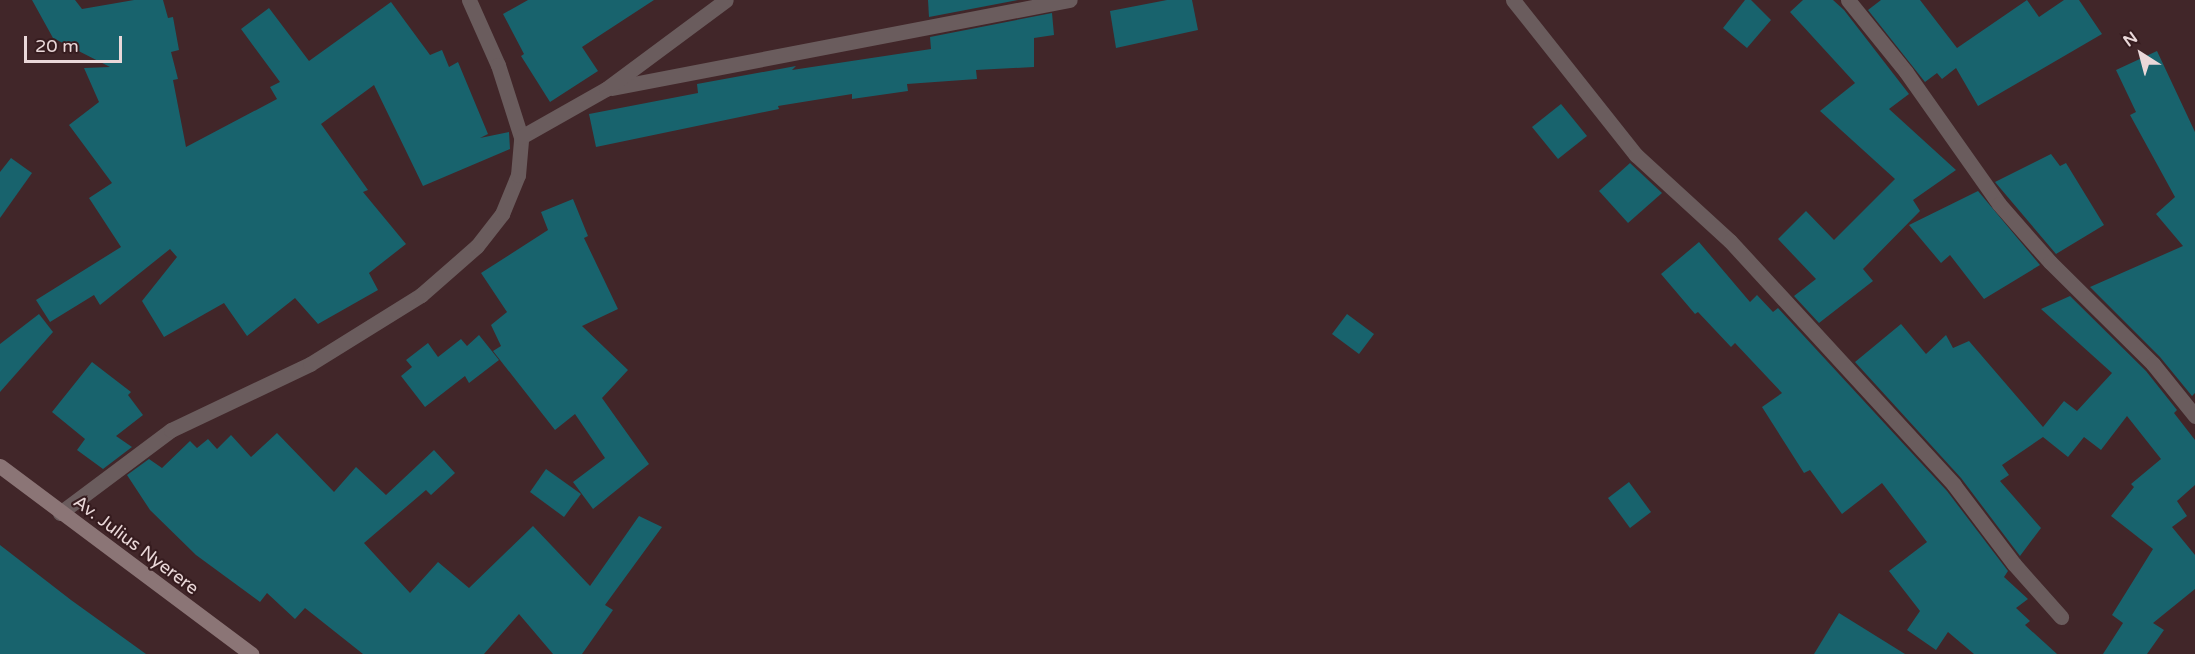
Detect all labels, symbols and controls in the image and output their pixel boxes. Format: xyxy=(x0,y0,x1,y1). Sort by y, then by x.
scale bar xyxy=(27,24,124,62)
north arrow xyxy=(2111,24,2171,84)
text: N xyxy=(2119,28,2141,51)
text: 20 m xyxy=(35,35,79,57)
street label: Av. Julius Nyerere xyxy=(69,491,203,599)

